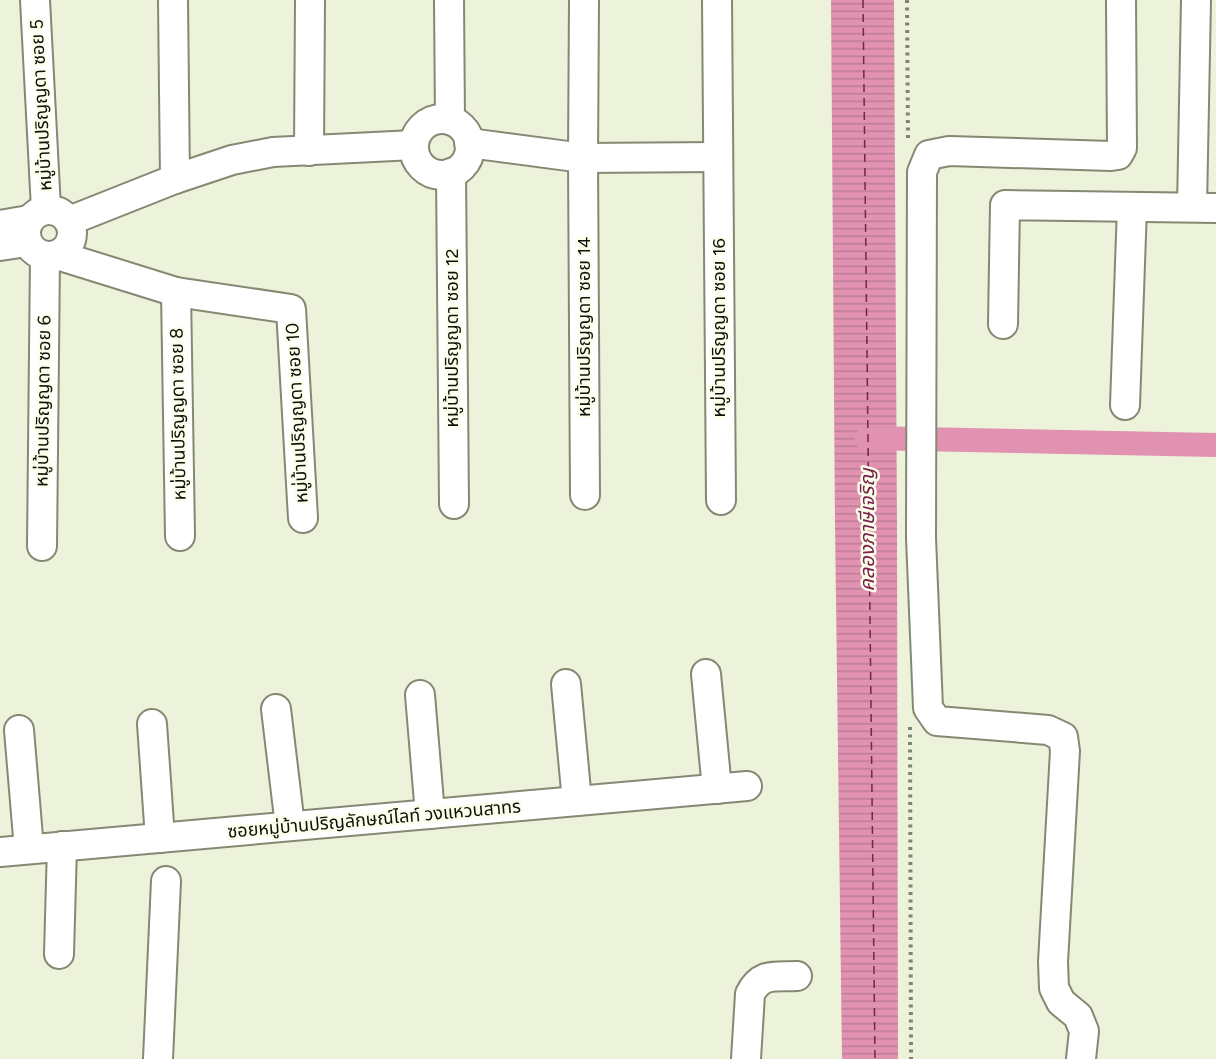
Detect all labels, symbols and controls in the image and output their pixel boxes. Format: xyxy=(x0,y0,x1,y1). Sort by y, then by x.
street label: หมู่บ้านปริญญดา ซอย 5 xyxy=(26,19,57,191)
street label: หมู่บ้านปริญญดา ซอย 14 xyxy=(573,237,596,417)
street label: หมู่บ้านปริญญดา ซอย 16 xyxy=(708,238,731,418)
street label: หมู่บ้านปริญญดา ซอย 12 xyxy=(441,248,464,428)
street label: หมู่บ้านปริญญดา ซอย 6 xyxy=(31,315,56,487)
street label: หมู่บ้านปริญญดา ซอย 10 xyxy=(281,322,314,504)
street label: หมู่บ้านปริญญดา ซอย 8 xyxy=(165,327,192,500)
water label: คลองภาษีเจริญ xyxy=(855,467,879,591)
street label: ซอยหมู่บ้านปริญลักษณ์ไลท์ วงแหวนสาทร xyxy=(226,795,522,844)

